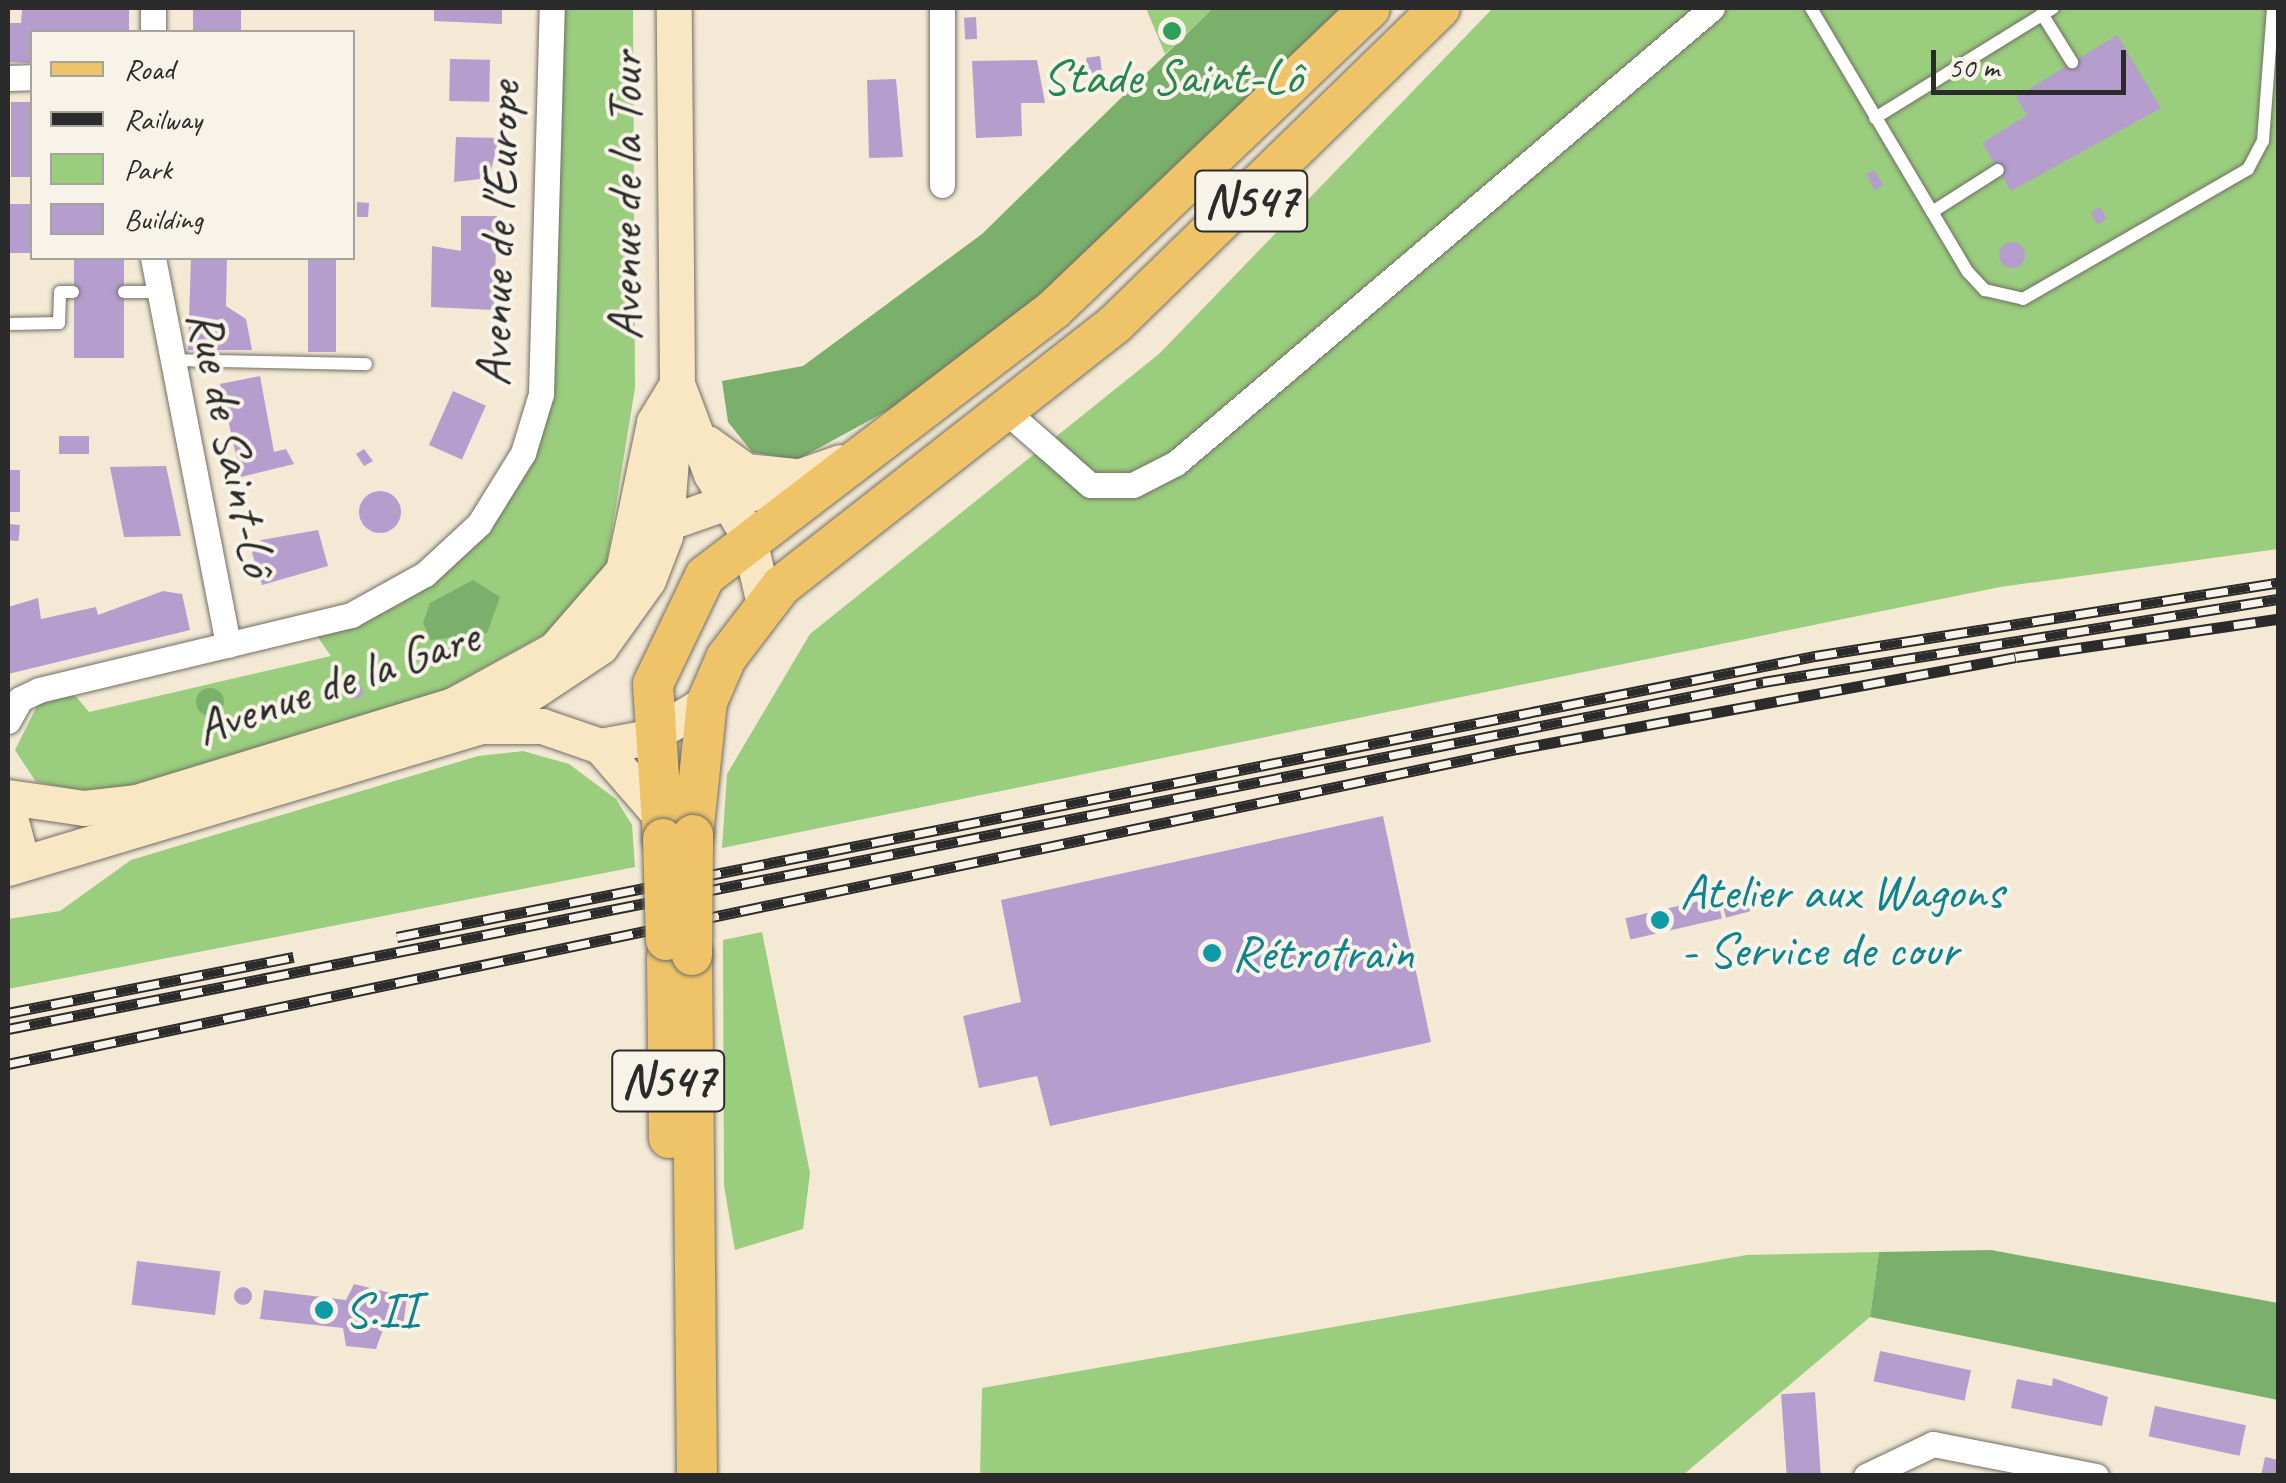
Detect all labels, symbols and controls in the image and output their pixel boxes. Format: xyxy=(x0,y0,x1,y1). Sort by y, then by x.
marker: Stade Saint-Lô xyxy=(1161,20,1183,42)
legend xyxy=(30,30,355,260)
scale bar xyxy=(1936,30,2131,92)
place label: Stade Saint-Lô xyxy=(1042,47,1302,107)
text: 50 m xyxy=(1948,48,1999,86)
text: Road xyxy=(124,50,174,88)
street label: Avenue de la Tour xyxy=(595,51,655,341)
street label: Avenue de l'Europe xyxy=(463,81,533,387)
text: Railway xyxy=(124,100,202,138)
text: Park xyxy=(124,150,172,188)
road number: N547 xyxy=(1194,158,1308,244)
text: Building xyxy=(124,200,203,238)
street label: Rue de Saint-Lô xyxy=(175,305,289,581)
street label: Avenue de la Gare xyxy=(186,605,488,759)
place label: Atelier aux Wagons - Service de cour xyxy=(1680,861,2004,978)
marker: Atelier aux Wagons - Service de cour xyxy=(1649,909,1671,931)
place label: Rétrotrain xyxy=(1232,923,1414,983)
marker: Rétrotrain xyxy=(1201,942,1223,964)
road number: N547 xyxy=(610,1038,726,1124)
place label: S.II xyxy=(344,1280,419,1340)
marker: S.II xyxy=(313,1299,335,1321)

